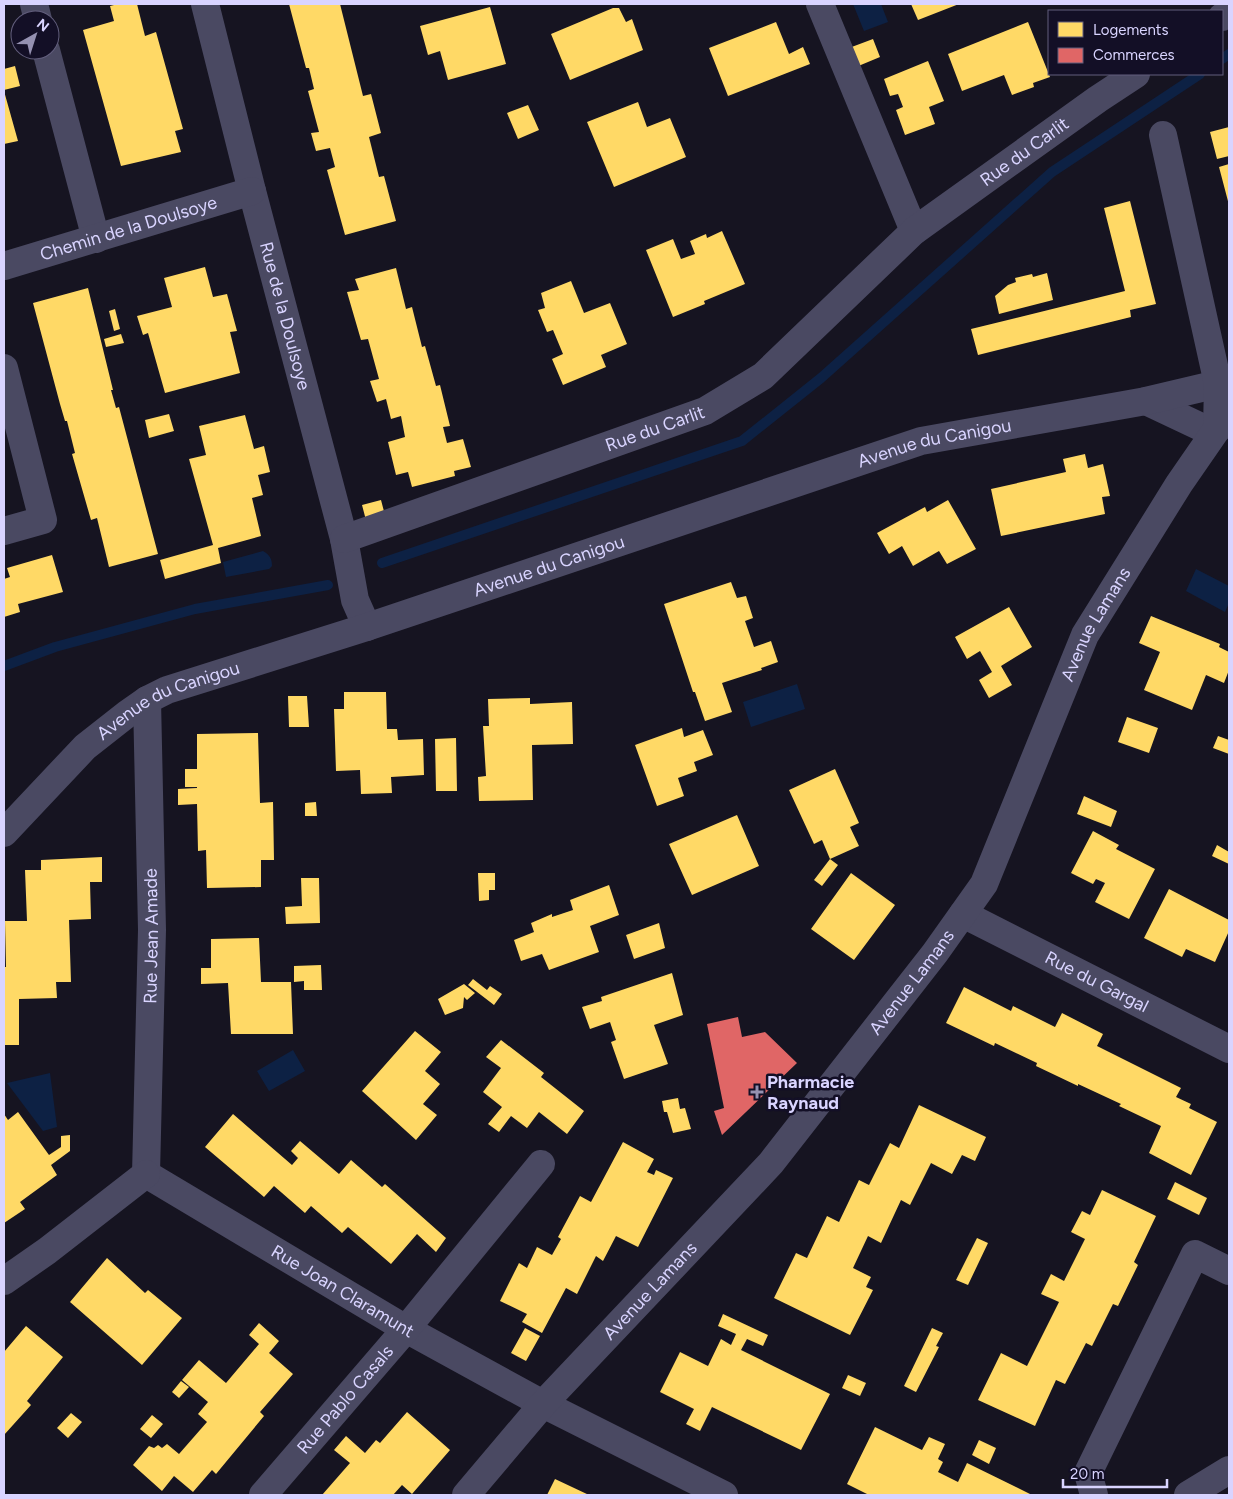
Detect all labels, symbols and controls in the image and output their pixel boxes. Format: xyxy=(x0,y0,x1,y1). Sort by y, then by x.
north arrow xyxy=(10,10,60,60)
legend xyxy=(1048,10,1223,75)
text: N xyxy=(33,15,52,35)
text: Logements xyxy=(1093,21,1168,39)
text: Commerces xyxy=(1093,46,1175,64)
street label: Rue du Carlit xyxy=(976,112,1073,191)
street label: Chemin de la Doulsoye xyxy=(37,191,220,266)
street label: Rue de la Doulsoye xyxy=(255,239,315,393)
street label: Rue du Carlit xyxy=(602,401,708,456)
street label: Avenue du Canigou xyxy=(855,414,1013,473)
street label: Avenue du Canigou xyxy=(471,530,627,601)
street label: Avenue Lamans xyxy=(1056,563,1135,685)
street label: Avenue du Canigou xyxy=(92,657,242,745)
street label: Rue Jean Amade xyxy=(139,868,163,1004)
street label: Avenue Lamans xyxy=(864,925,959,1039)
street label: Rue du Gargal xyxy=(1041,946,1152,1017)
place label: Pharmacie Raynaud xyxy=(767,1071,854,1114)
marker: Pharmacie Raynaud xyxy=(751,1086,763,1098)
street label: Avenue Lamans xyxy=(598,1237,702,1344)
street label: Rue Joan Claramunt xyxy=(267,1240,418,1342)
street label: Rue Pablo Casals xyxy=(292,1341,398,1458)
scale bar xyxy=(1063,1456,1167,1488)
text: 20 m xyxy=(1070,1465,1104,1483)

